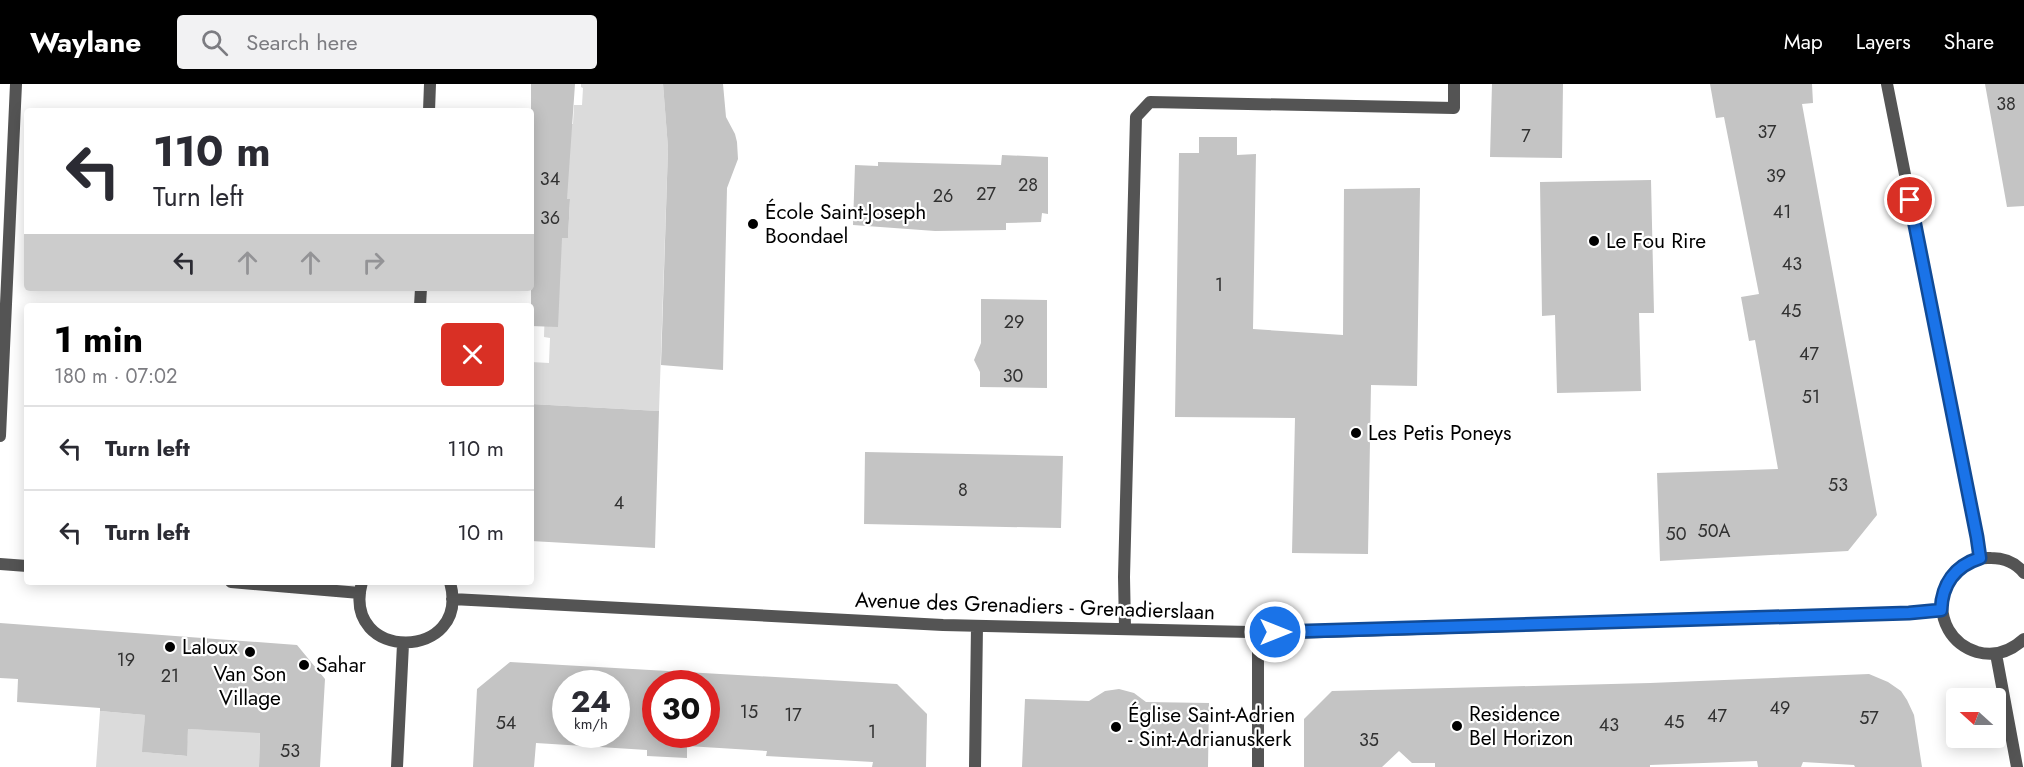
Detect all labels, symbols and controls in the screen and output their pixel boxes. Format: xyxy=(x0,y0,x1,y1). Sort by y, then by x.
search box xyxy=(177,15,597,69)
text: Waylane xyxy=(30,22,141,63)
icon: search xyxy=(198,26,231,59)
text: Search here xyxy=(246,26,358,58)
text: Map xyxy=(1784,27,1823,57)
text: Layers xyxy=(1856,27,1911,57)
text: Share xyxy=(1944,27,1994,57)
house number: 38 xyxy=(1996,91,2016,117)
house number: 37 xyxy=(1757,119,1777,145)
text: 110 m xyxy=(153,121,271,182)
house number: 7 xyxy=(1521,123,1531,149)
icon: left xyxy=(54,132,132,210)
house number: 39 xyxy=(1766,163,1786,189)
house number: 34 xyxy=(540,166,560,192)
house number: 28 xyxy=(1018,172,1038,198)
pin xyxy=(1884,174,1935,225)
text: Turn left xyxy=(153,177,243,216)
house number: 27 xyxy=(976,181,996,207)
house number: 26 xyxy=(933,183,953,209)
icon: arrive xyxy=(1893,183,1926,216)
place label: École Saint-Joseph Boondael xyxy=(765,197,926,251)
house number: 41 xyxy=(1773,199,1791,225)
house number: 36 xyxy=(540,205,560,231)
marker: École Saint-Joseph Boondael xyxy=(746,217,760,231)
place label: Le Fou Rire xyxy=(1606,226,1706,256)
marker: Le Fou Rire xyxy=(1587,234,1601,248)
icon: left xyxy=(168,246,201,279)
icon: ahead xyxy=(231,246,264,279)
icon: ahead xyxy=(294,246,327,279)
icon: right xyxy=(357,246,390,279)
house number: 43 xyxy=(1782,251,1802,277)
house number: 1 xyxy=(1215,272,1223,298)
house number: 45 xyxy=(1781,298,1801,324)
house number: 29 xyxy=(1004,309,1024,335)
text: 1 min xyxy=(54,313,143,365)
button: close xyxy=(441,323,504,386)
house number: 47 xyxy=(1799,341,1820,367)
text: 180 m · 07:02 xyxy=(54,362,177,391)
house number: 30 xyxy=(1003,363,1024,389)
house number: 51 xyxy=(1802,384,1820,410)
place label: Les Petis Poneys xyxy=(1368,418,1512,448)
marker: Les Petis Poneys xyxy=(1349,426,1363,440)
icon: left xyxy=(54,432,87,465)
text: Turn left xyxy=(105,432,190,464)
text: 110 m xyxy=(447,432,504,464)
house number: 53 xyxy=(1828,472,1848,498)
house number: 8 xyxy=(958,477,968,503)
house number: 4 xyxy=(614,490,624,516)
icon: left xyxy=(54,516,87,549)
text: Turn left xyxy=(105,516,190,548)
text: 10 m xyxy=(457,516,504,548)
house number: 50A xyxy=(1698,518,1731,544)
house number: 50 xyxy=(1666,521,1687,547)
street label: Avenue des Grenadiers - Grenadierslaan xyxy=(854,585,1216,627)
position arrow xyxy=(1243,600,1307,664)
place label: Laloux xyxy=(182,632,238,662)
marker: Laloux xyxy=(163,640,177,654)
marker: Van Son Village xyxy=(243,645,257,659)
house number: 19 xyxy=(117,647,135,673)
place label: Sahar xyxy=(316,650,367,680)
marker: Sahar xyxy=(297,658,311,672)
place label: Van Son Village xyxy=(213,659,287,713)
house number: 21 xyxy=(161,663,179,689)
speed limit sign: 30 xyxy=(642,670,720,748)
text: 24 xyxy=(571,680,611,723)
north arrow xyxy=(1946,688,2006,748)
map controls xyxy=(1946,688,2006,748)
house number: 49 xyxy=(1770,695,1790,721)
house number: 15 xyxy=(740,699,758,725)
place label: Residence Bel Horizon xyxy=(1469,699,1574,753)
place label: Église Saint-Adrien - Sint-Adrianuskerk xyxy=(1128,700,1295,754)
house number: 17 xyxy=(784,702,802,728)
house number: 47 xyxy=(1707,703,1728,729)
house number: 57 xyxy=(1859,705,1879,731)
house number: 45 xyxy=(1664,709,1684,735)
house number: 54 xyxy=(496,710,516,736)
house number: 43 xyxy=(1599,712,1619,738)
text: km/h xyxy=(574,713,608,735)
house number: 1 xyxy=(868,719,876,745)
marker: Residence Bel Horizon xyxy=(1450,719,1464,733)
marker: Église Saint-Adrien - Sint-Adrianuskerk xyxy=(1109,720,1123,734)
house number: 35 xyxy=(1359,727,1379,753)
house number: 53 xyxy=(280,738,300,764)

